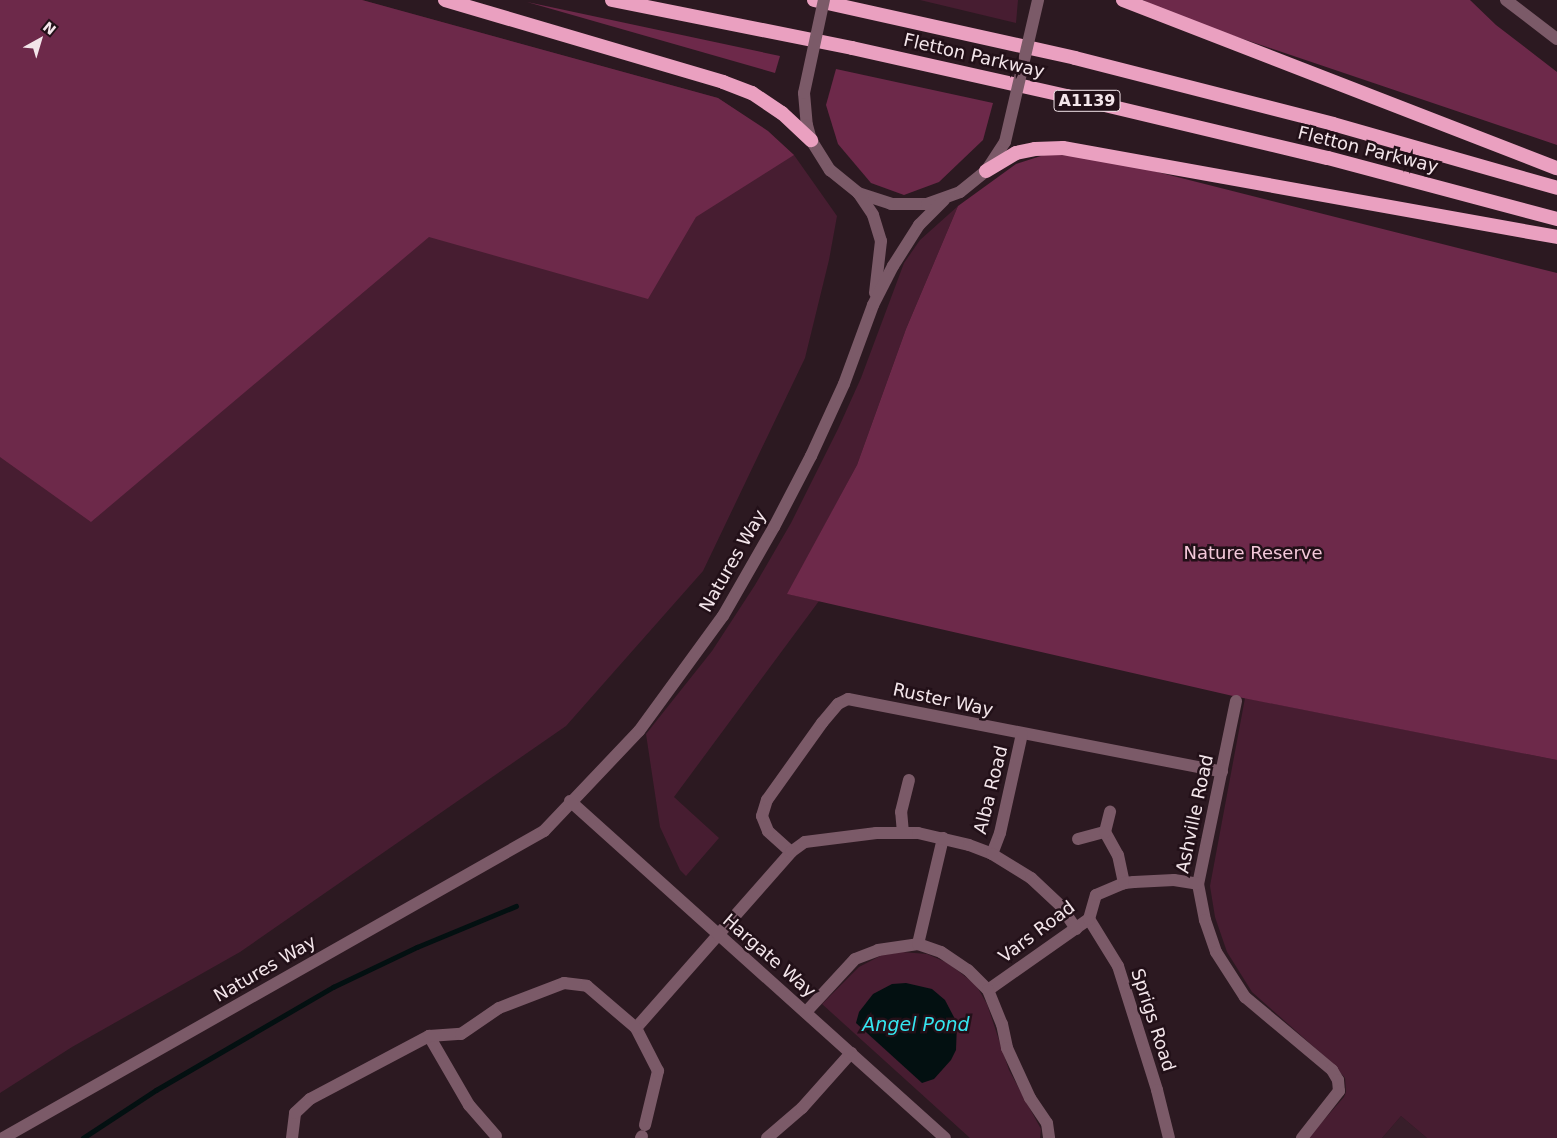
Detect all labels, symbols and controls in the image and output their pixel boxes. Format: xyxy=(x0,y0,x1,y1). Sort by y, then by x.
north arrow xyxy=(15,15,65,65)
text: N xyxy=(40,18,59,38)
street label: Fletton Parkway xyxy=(901,29,1047,83)
road number: A1139 xyxy=(1053,88,1121,114)
street label: Fletton Parkway xyxy=(1296,122,1440,178)
street label: Natures Way xyxy=(695,506,771,616)
park label: Nature Reserve xyxy=(1183,542,1323,564)
street label: Ruster Way xyxy=(891,679,995,721)
street label: Alba Road xyxy=(970,743,1012,837)
street label: Ashville Road xyxy=(1172,753,1218,875)
street label: Vars Road xyxy=(995,896,1079,968)
street label: Hargate Way xyxy=(718,910,820,1002)
street label: Natures Way xyxy=(210,931,320,1007)
street label: Sprigs Road xyxy=(1126,966,1180,1074)
water label: Angel Pond xyxy=(862,1014,970,1036)

